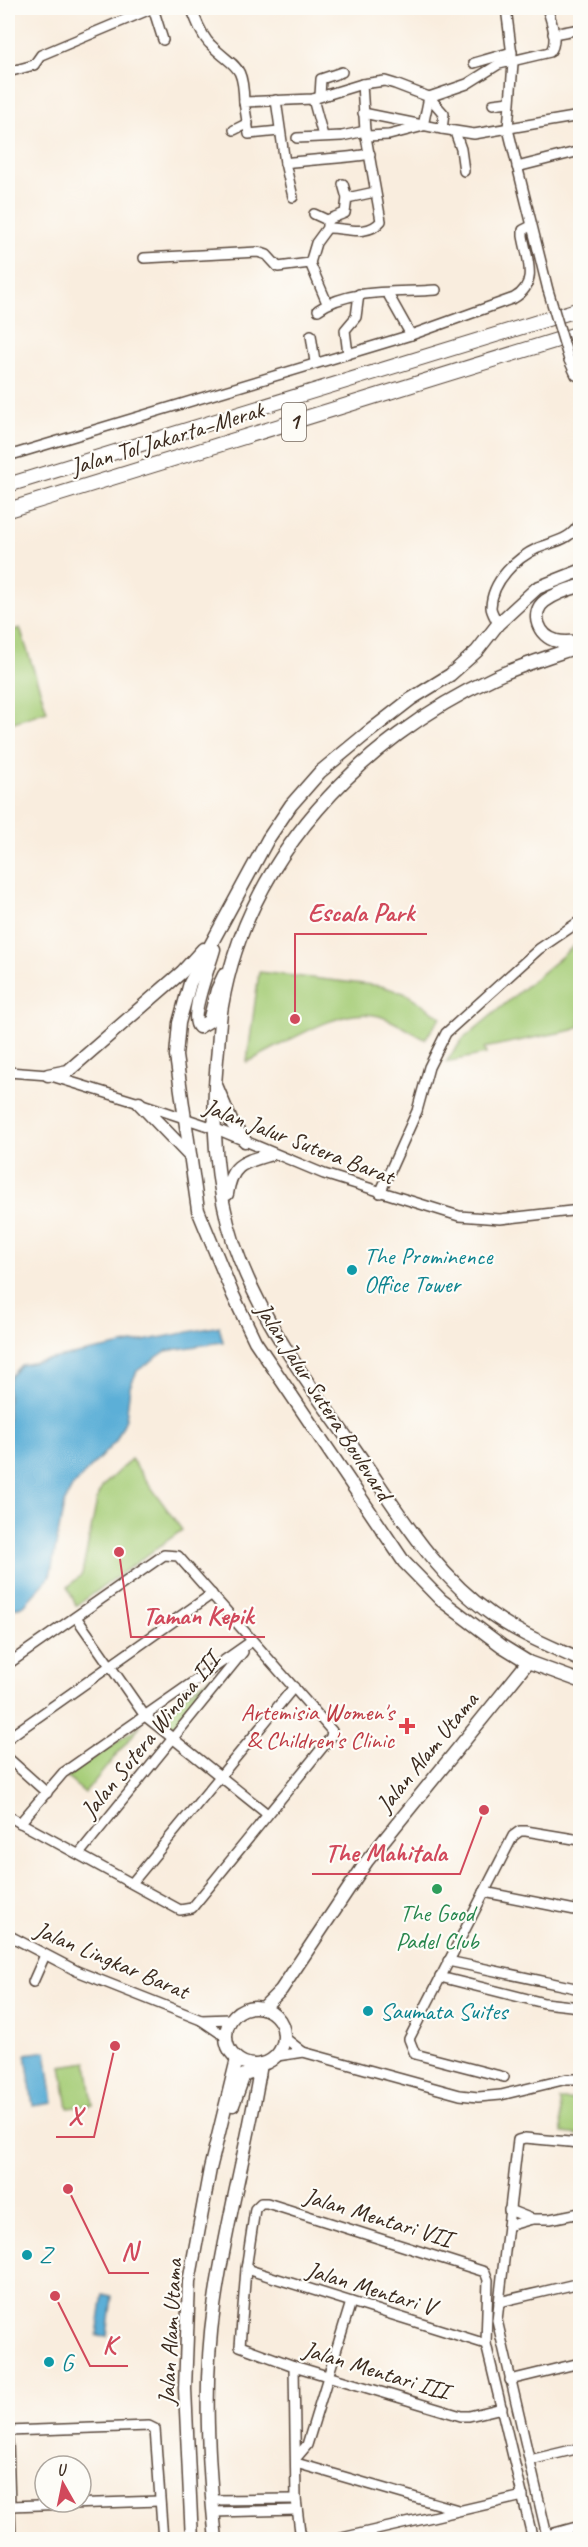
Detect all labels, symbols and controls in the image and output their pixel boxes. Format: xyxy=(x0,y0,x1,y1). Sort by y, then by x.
street label: Jalan Tol Jakarta–Merak xyxy=(66,394,269,482)
road number: 1 xyxy=(282,403,306,441)
callout: Escala Park xyxy=(295,890,427,934)
text: Escala Park xyxy=(308,896,417,929)
street label: Jalan Jalur Sutera Barat xyxy=(199,1091,400,1192)
place label: The Prominence Office Tower xyxy=(364,1241,494,1299)
marker: The Prominence Office Tower xyxy=(345,1263,359,1277)
street label: Jalan Jalur Sutera Boulevard xyxy=(248,1296,401,1509)
callout: Taman Kepik xyxy=(131,1593,265,1637)
text: Taman Kepik xyxy=(143,1599,256,1632)
street label: Jalan Sutera Winona III xyxy=(73,1643,229,1825)
street label: Jalan Alam Utama xyxy=(369,1685,486,1819)
place label: Artemisia Women's & Children's Clinic xyxy=(241,1697,397,1755)
marker: Artemisia Women's & Children's Clinic xyxy=(398,1717,416,1735)
callout: The Mahitala xyxy=(312,1830,460,1874)
text: The Mahitala xyxy=(325,1836,449,1869)
marker: The Good Padel Club xyxy=(430,1882,444,1896)
place label: The Good Padel Club xyxy=(396,1898,480,1956)
street label: Jalan Lingkar Barat xyxy=(30,1914,195,2007)
place label: Saumata Suites xyxy=(380,1996,510,2026)
marker: Saumata Suites xyxy=(361,2004,375,2018)
callout: X xyxy=(56,2093,94,2137)
text: X xyxy=(68,2099,86,2132)
street label: Jalan Mentari VII xyxy=(300,2180,460,2255)
callout: N xyxy=(109,2229,149,2273)
text: N xyxy=(121,2235,142,2268)
place label: Z xyxy=(39,2240,55,2270)
marker: Z xyxy=(20,2248,34,2262)
street label: Jalan Mentari V xyxy=(302,2254,443,2323)
street label: Jalan Alam Utama xyxy=(151,2257,189,2407)
callout: K xyxy=(90,2322,128,2366)
text: K xyxy=(102,2328,121,2361)
street label: Jalan Mentari III xyxy=(299,2333,457,2408)
place label: G xyxy=(61,2347,75,2377)
marker: G xyxy=(42,2355,56,2369)
north arrow xyxy=(33,2454,93,2514)
text: U xyxy=(55,2459,69,2481)

